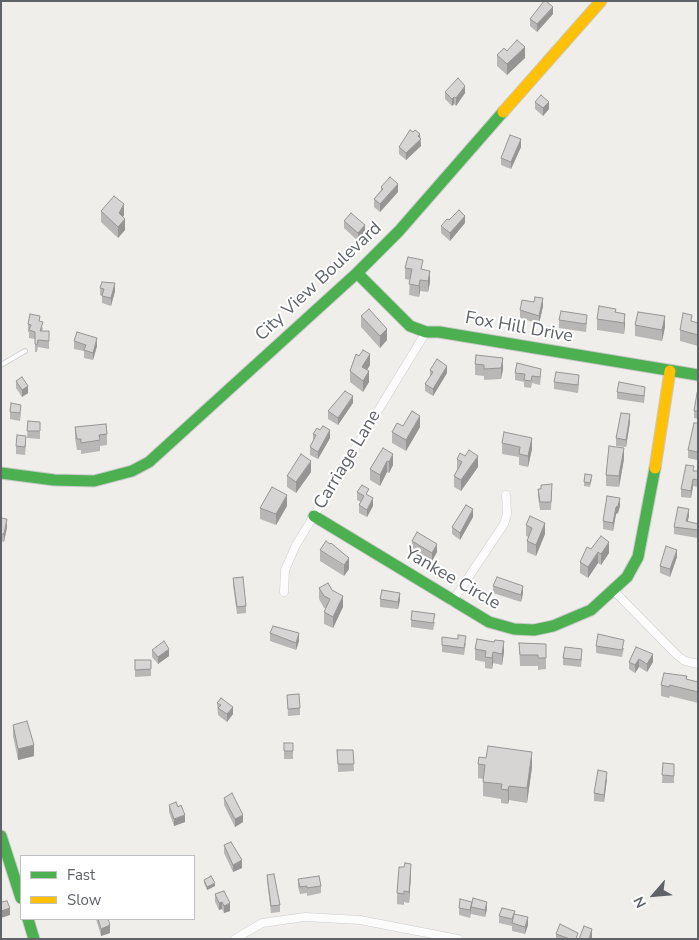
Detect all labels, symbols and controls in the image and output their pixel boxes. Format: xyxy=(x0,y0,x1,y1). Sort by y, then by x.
street label: City View Boulevard xyxy=(251,218,387,346)
street label: Fox Hill Drive xyxy=(463,308,575,348)
street label: Carriage Lane xyxy=(310,407,386,513)
street label: Yankee Circle xyxy=(400,543,504,615)
legend xyxy=(20,855,195,920)
text: Fast xyxy=(67,865,95,885)
north arrow xyxy=(629,870,679,920)
text: Slow xyxy=(67,890,101,910)
text: N xyxy=(629,893,651,911)

